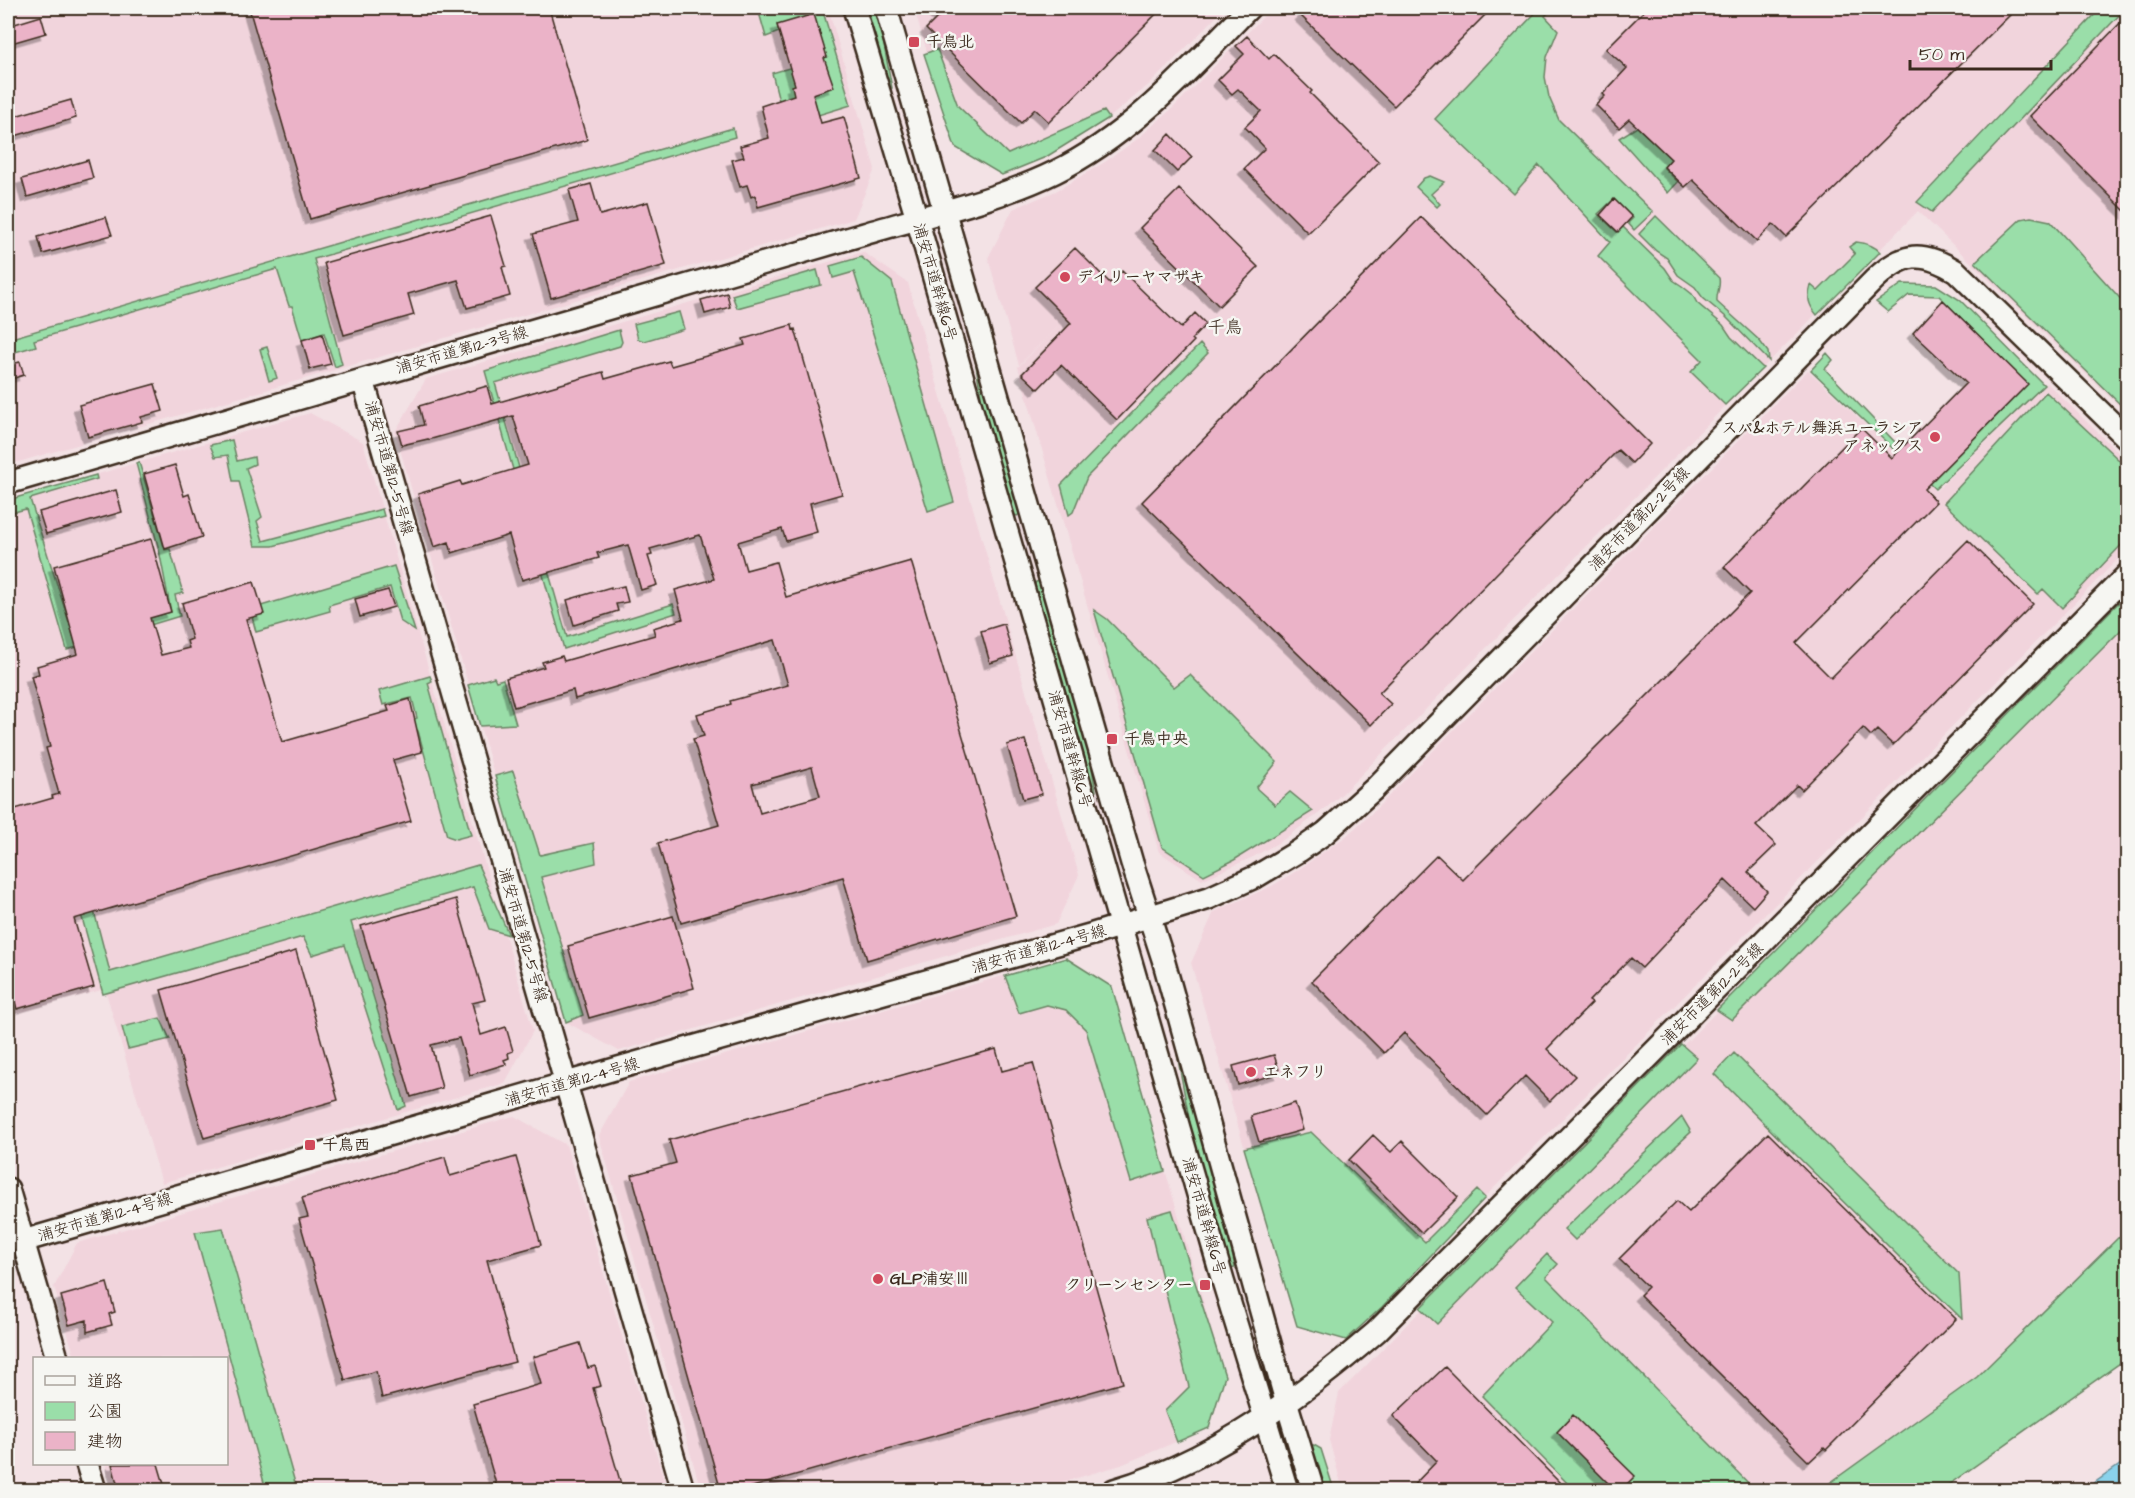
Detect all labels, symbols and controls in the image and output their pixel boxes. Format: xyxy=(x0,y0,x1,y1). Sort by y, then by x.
place label: 千鳥北 xyxy=(926,31,974,53)
scale bar xyxy=(1910,33,2051,71)
marker: 千鳥北 xyxy=(907,35,921,49)
text: 50 m xyxy=(1919,42,1964,67)
street label: 浦安市道幹線6号 xyxy=(908,220,962,344)
place label: デイリーヤマザキ xyxy=(1077,266,1205,288)
marker: デイリーヤマザキ xyxy=(1058,270,1072,284)
district label: 千鳥 xyxy=(1207,315,1243,340)
street label: 浦安市道第12-3号線 xyxy=(393,321,531,379)
street label: 浦安市道第12-5号線 xyxy=(359,398,419,538)
place label: スパ&ホテル舞浜ユーラシア アネックス xyxy=(1722,417,1923,457)
marker: スパ&ホテル舞浜ユーラシア アネックス xyxy=(1928,430,1942,444)
street label: 浦安市道第12-2号線 xyxy=(1583,462,1695,576)
street label: 浦安市道幹線6号 xyxy=(1043,687,1097,811)
place label: 千鳥中央 xyxy=(1124,728,1188,750)
marker: 千鳥中央 xyxy=(1105,732,1119,746)
street label: 浦安市道第12-5号線 xyxy=(493,865,553,1005)
street label: 浦安市道第12-4号線 xyxy=(969,919,1109,979)
street label: 浦安市道第12-2号線 xyxy=(1656,938,1768,1050)
street label: 浦安市道第12-4号線 xyxy=(502,1052,642,1112)
place label: エネフリ xyxy=(1263,1061,1327,1083)
marker: エネフリ xyxy=(1244,1065,1258,1079)
place label: 千鳥西 xyxy=(322,1134,370,1156)
marker: 千鳥西 xyxy=(303,1138,317,1152)
street label: 浦安市道幹線6号 xyxy=(1177,1154,1231,1278)
street label: 浦安市道第12-4号線 xyxy=(35,1187,175,1247)
place label: GLP浦安Ⅲ xyxy=(890,1268,970,1290)
marker: GLP浦安Ⅲ xyxy=(871,1272,885,1286)
place label: クリーンセンター xyxy=(1065,1274,1193,1296)
marker: クリーンセンター xyxy=(1198,1278,1212,1292)
legend xyxy=(33,1357,228,1465)
text: 道路 xyxy=(87,1369,123,1394)
text: 公園 xyxy=(87,1399,123,1424)
text: 建物 xyxy=(87,1429,123,1454)

